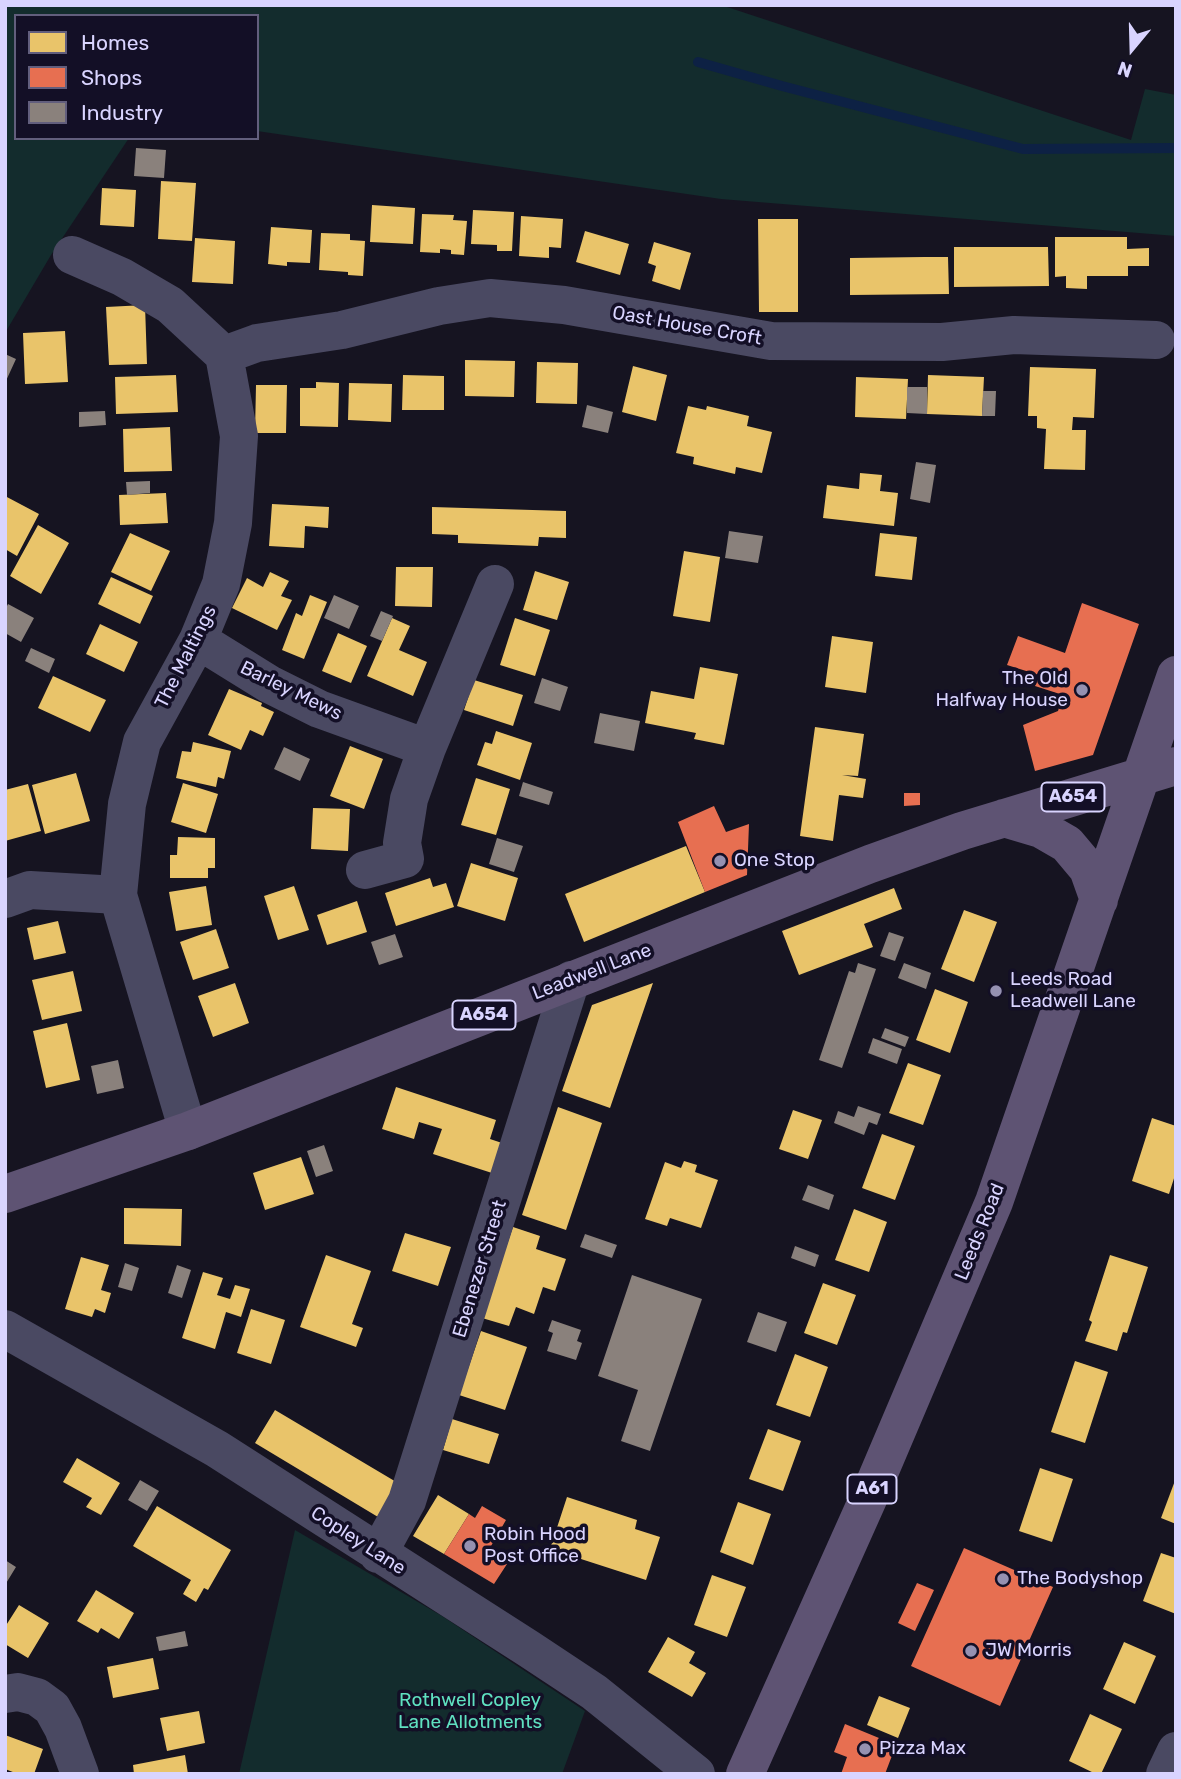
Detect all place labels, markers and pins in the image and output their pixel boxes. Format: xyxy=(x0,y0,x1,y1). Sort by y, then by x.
place label: The Old Halfway House xyxy=(935,668,1068,712)
marker: The Old Halfway House xyxy=(1074,682,1090,698)
place label: One Stop xyxy=(734,850,815,872)
marker: One Stop xyxy=(712,853,728,869)
place label: Leeds Road Leadwell Lane xyxy=(1010,969,1136,1013)
marker: Leeds Road Leadwell Lane xyxy=(988,983,1004,999)
place label: Robin Hood Post Office xyxy=(484,1524,586,1568)
marker: Robin Hood Post Office xyxy=(462,1538,478,1554)
place label: The Bodyshop xyxy=(1017,1568,1143,1590)
marker: The Bodyshop xyxy=(995,1571,1011,1587)
place label: JW Morris xyxy=(985,1640,1072,1662)
marker: JW Morris xyxy=(963,1643,979,1659)
place label: Pizza Max xyxy=(879,1738,966,1760)
marker: Pizza Max xyxy=(857,1741,873,1757)

